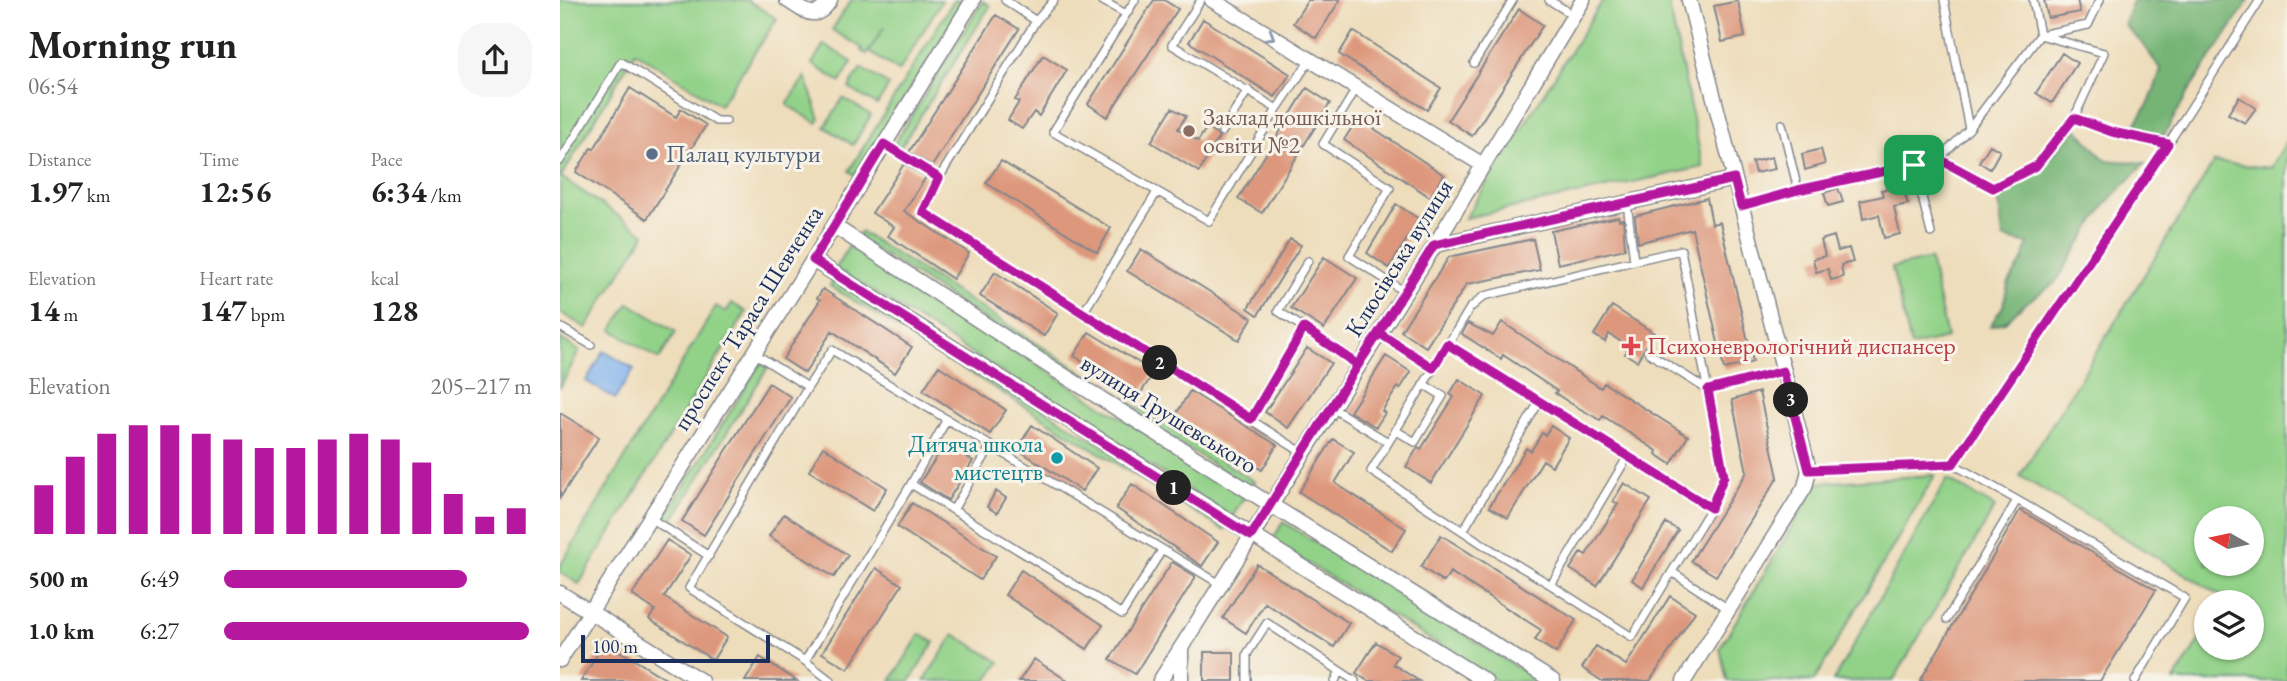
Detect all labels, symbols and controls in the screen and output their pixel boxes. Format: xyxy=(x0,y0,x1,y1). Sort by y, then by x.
text: Morning run xyxy=(28,20,237,69)
button: share xyxy=(458,23,532,97)
one-way arrow xyxy=(1263,27,1276,40)
text: 06:54 xyxy=(28,71,78,101)
place label: Заклад дошкільної освіти №2 xyxy=(1203,101,1382,160)
marker: Заклад дошкільної освіти №2 xyxy=(1181,123,1197,139)
pin xyxy=(1884,135,1944,195)
place label: Палац культури xyxy=(666,138,821,169)
marker: Палац культури xyxy=(644,146,660,162)
icon: arrive xyxy=(1895,146,1933,184)
text: Distance xyxy=(28,147,91,172)
text: Time xyxy=(199,147,239,172)
text: Pace xyxy=(371,147,403,172)
text: 1.97 xyxy=(28,172,83,211)
text: 12:56 xyxy=(199,172,271,211)
text: 6:34 xyxy=(371,172,427,211)
street label: Клюсівська вулиця xyxy=(1338,173,1460,342)
text: km xyxy=(83,183,111,208)
text: /km xyxy=(427,183,462,208)
street label: проспект Тараса Шевченка xyxy=(666,199,830,436)
text: Elevation xyxy=(28,266,96,291)
text: Heart rate xyxy=(199,266,273,291)
text: kcal xyxy=(371,266,399,291)
text: 14 xyxy=(28,291,60,330)
text: 147 xyxy=(199,291,247,330)
text: 128 xyxy=(371,291,418,330)
text: m xyxy=(60,302,78,327)
text: bpm xyxy=(247,302,285,327)
place label: Психоневрологічний диспансер xyxy=(1647,330,1956,361)
marker: Психоневрологічний диспансер xyxy=(1621,336,1641,356)
pin: 2 xyxy=(1142,346,1178,380)
street label: вулиця Грушевського xyxy=(1075,347,1263,480)
text: 2 xyxy=(1154,350,1165,375)
text: Elevation xyxy=(28,371,111,401)
text: 205–217 m xyxy=(431,371,532,401)
pin: 3 xyxy=(1774,382,1808,418)
text: 3 xyxy=(1785,387,1796,412)
place label: Дитяча школа мистецтв xyxy=(908,428,1043,487)
marker: Дитяча школа мистецтв xyxy=(1049,450,1065,466)
pin: 1 xyxy=(1156,470,1192,505)
text: 1 xyxy=(1168,475,1179,500)
north arrow xyxy=(2194,506,2264,576)
map controls xyxy=(2194,506,2264,660)
text: 500 m xyxy=(28,564,89,594)
text: 6:49 xyxy=(140,564,179,594)
button: layers xyxy=(2194,590,2264,660)
text: 1.0 km xyxy=(28,616,95,646)
text: 6:27 xyxy=(140,616,179,646)
scale bar xyxy=(581,632,770,664)
text: 100 m xyxy=(592,634,638,659)

